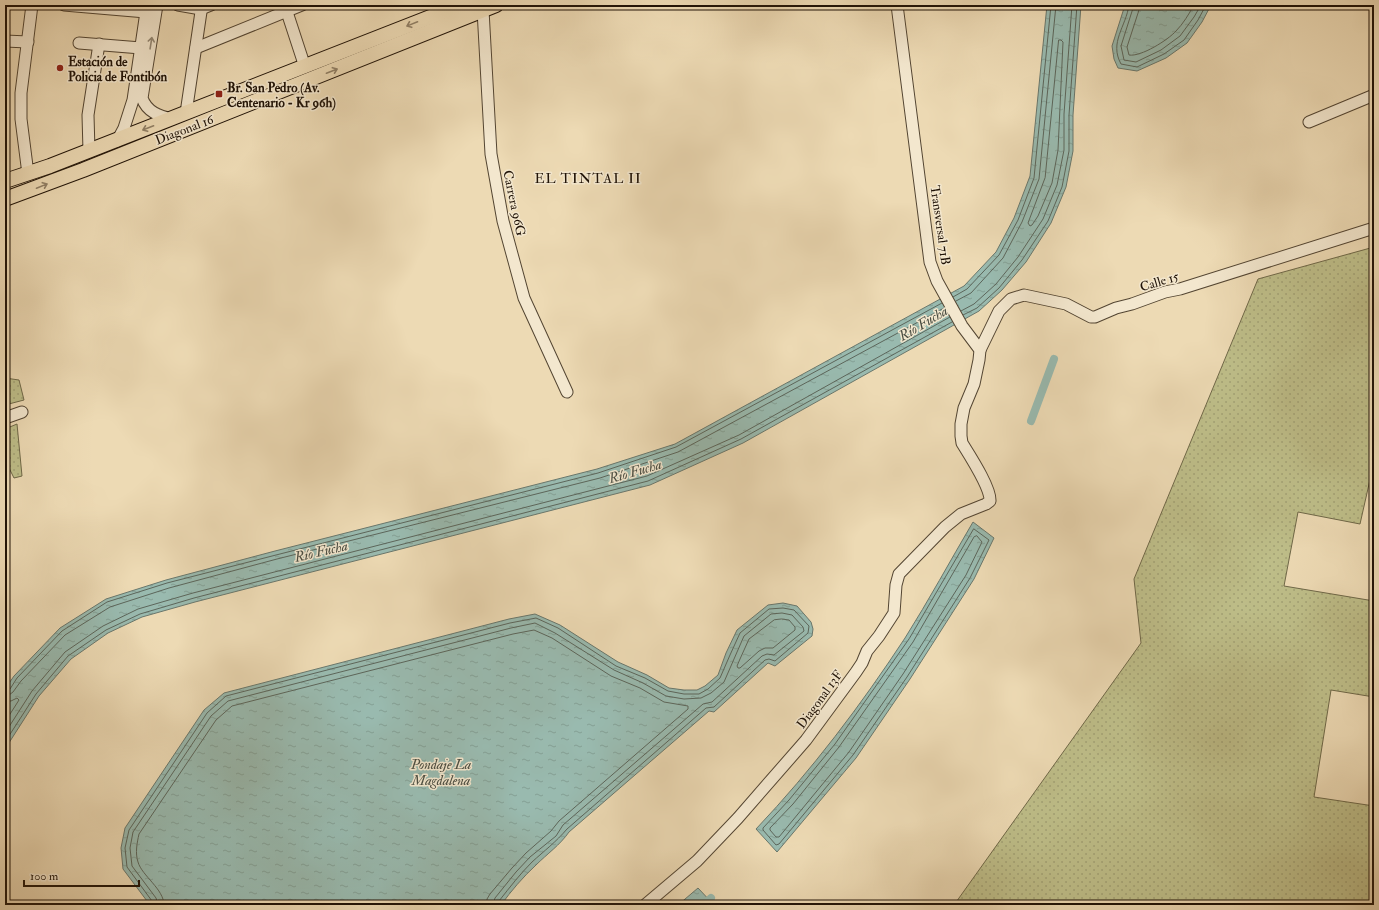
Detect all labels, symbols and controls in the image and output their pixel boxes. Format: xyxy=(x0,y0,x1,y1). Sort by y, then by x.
one-way arrow xyxy=(406,21,418,29)
one-way arrow xyxy=(147,37,155,50)
place label: Estación de Policia de Fontibón xyxy=(68,54,167,85)
marker: Estación de Policia de Fontibón xyxy=(55,63,65,73)
one-way arrow xyxy=(325,66,337,74)
place label: Br. San Pedro (Av. Centenario - Kr 96h) xyxy=(227,80,336,111)
marker: Br. San Pedro (Av. Centenario - Kr 96h) xyxy=(214,89,224,99)
street label: Diagonal 16 xyxy=(153,111,217,148)
one-way arrow xyxy=(142,125,154,133)
street label: Carrera 96G xyxy=(499,169,529,238)
district label: EL TINTAL II xyxy=(534,170,642,187)
one-way arrow xyxy=(35,182,47,190)
street label: Transversal 71B xyxy=(926,184,954,266)
street label: Calle 15 xyxy=(1138,268,1181,295)
water label: Río Fucha xyxy=(895,302,951,345)
water label: Río Fucha xyxy=(606,456,664,487)
water label: Río Fucha xyxy=(292,537,350,566)
street label: Diagonal 13F xyxy=(793,667,846,732)
water label: Pondaje La Magdalena xyxy=(410,756,472,789)
scale bar xyxy=(24,862,139,888)
text: 100 m xyxy=(30,869,59,884)

